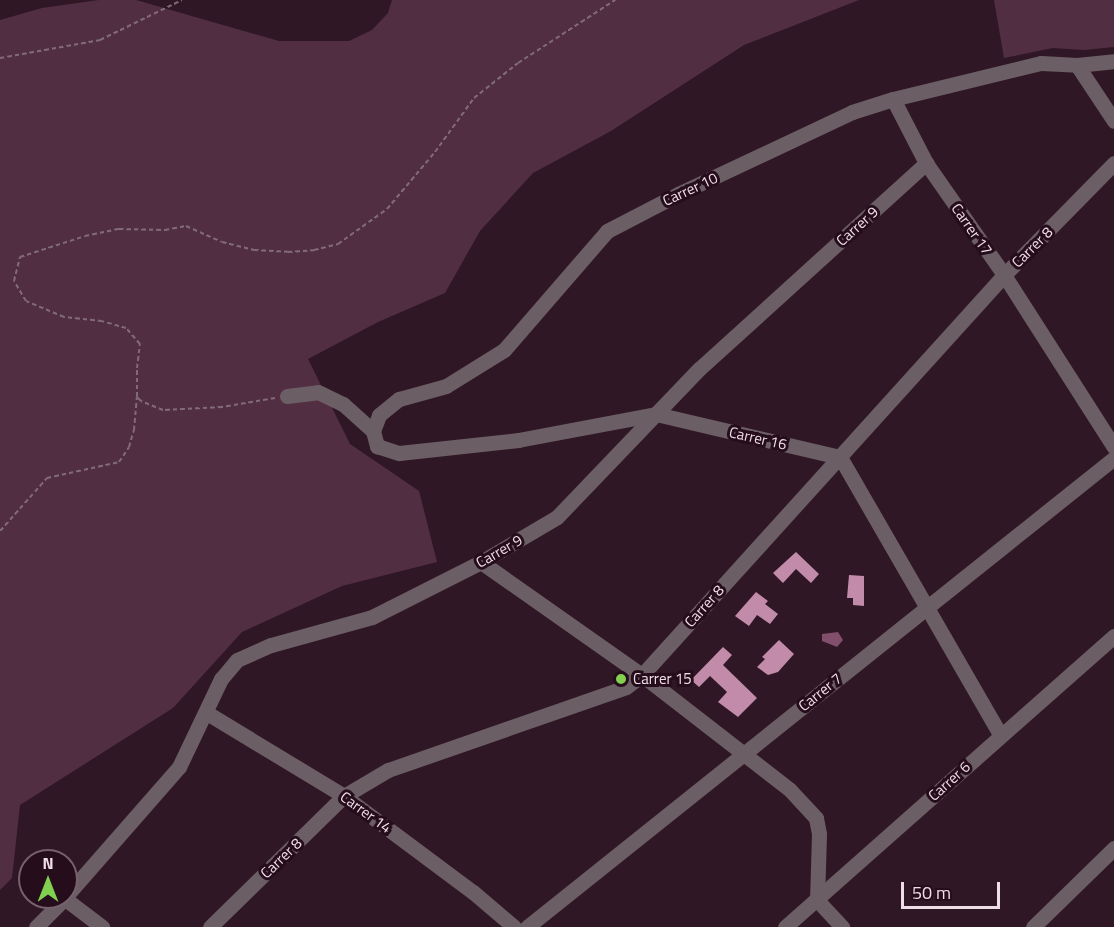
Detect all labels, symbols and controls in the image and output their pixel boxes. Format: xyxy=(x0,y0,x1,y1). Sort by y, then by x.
street label: Carrer 10 xyxy=(660,168,720,210)
street label: Carrer 17 xyxy=(948,200,996,258)
street label: Carrer 9 xyxy=(832,202,882,250)
street label: Carrer 8 xyxy=(1008,223,1056,271)
street label: Carrer 16 xyxy=(727,423,789,453)
street label: Carrer 9 xyxy=(473,531,525,571)
street label: Carrer 8 xyxy=(680,581,728,631)
street label: Carrer 7 xyxy=(795,669,845,715)
place label: Carrer 15 xyxy=(633,670,692,688)
marker: Carrer 15 xyxy=(614,672,628,686)
street label: Carrer 6 xyxy=(924,757,974,805)
street label: Carrer 14 xyxy=(337,787,395,837)
street label: Carrer 8 xyxy=(257,834,305,882)
north arrow xyxy=(18,849,78,909)
text: N xyxy=(42,851,54,875)
scale bar xyxy=(904,870,1003,908)
text: 50 m xyxy=(912,879,951,906)

